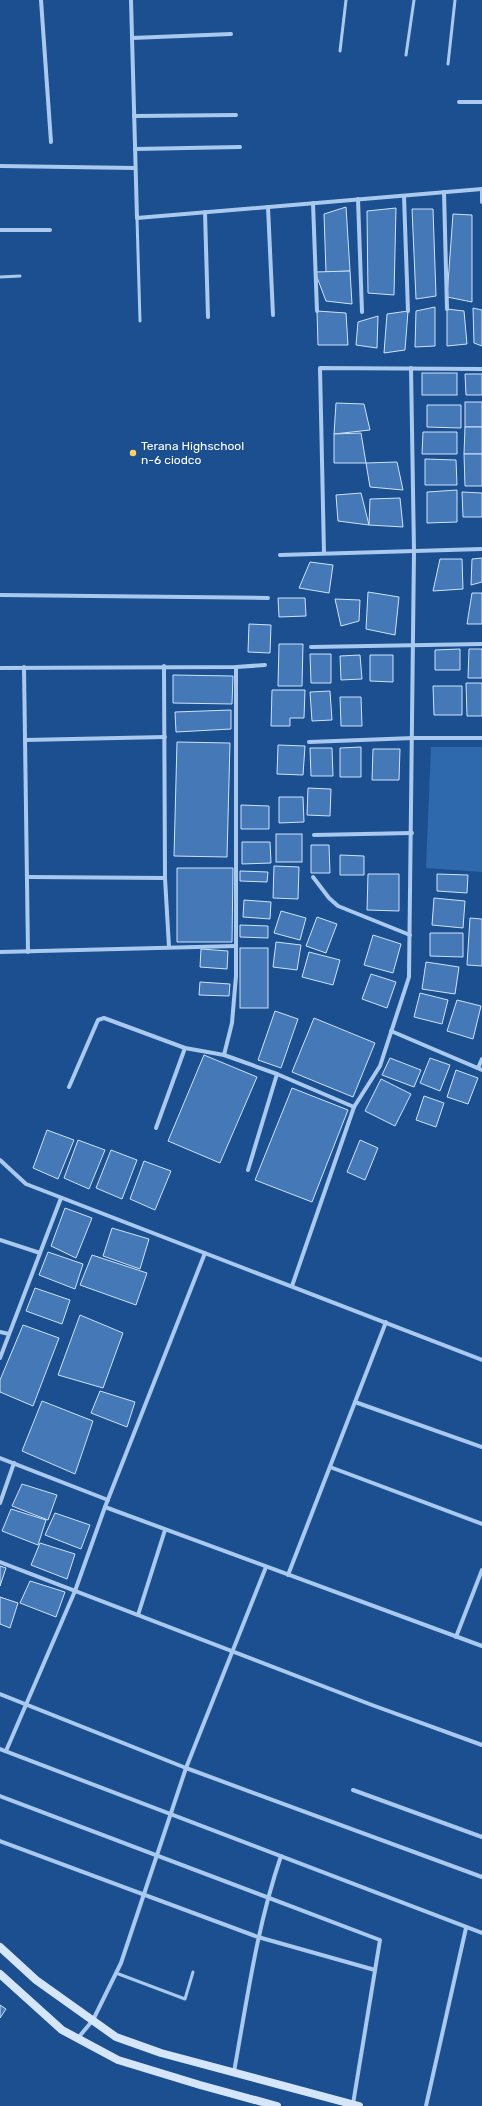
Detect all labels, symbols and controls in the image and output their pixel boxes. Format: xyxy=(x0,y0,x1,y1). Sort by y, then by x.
place label: Terana Highschool n-6 ciodco xyxy=(141,439,244,467)
marker: Terana Highschool n-6 ciodco xyxy=(128,448,138,458)

